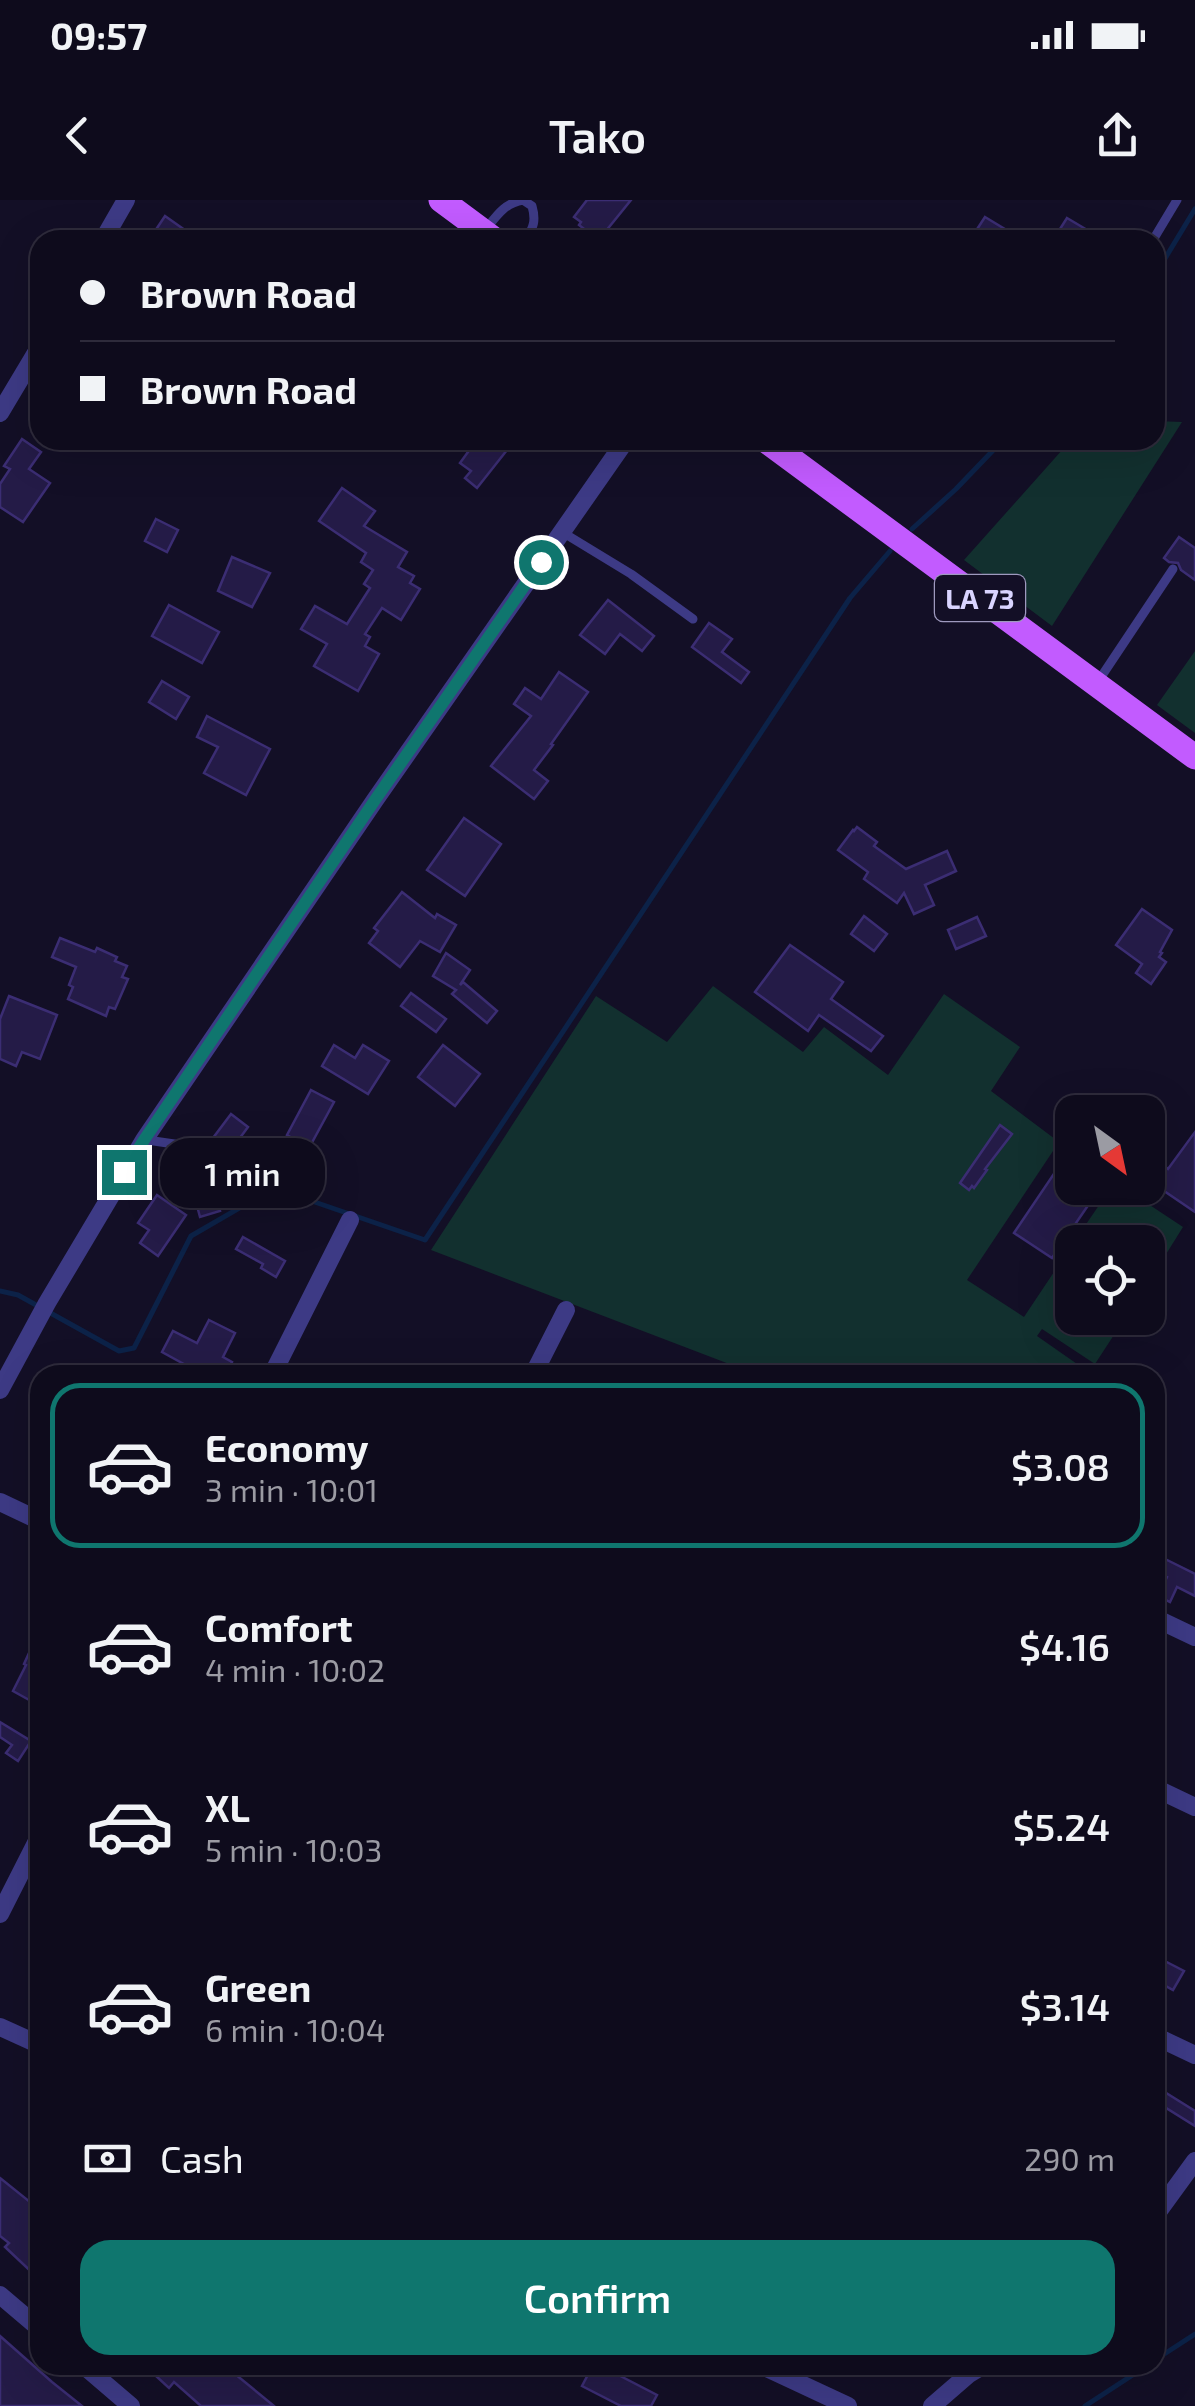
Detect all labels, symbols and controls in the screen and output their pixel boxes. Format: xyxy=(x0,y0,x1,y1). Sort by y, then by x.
text: 09:57 xyxy=(50,12,147,58)
icon: back xyxy=(50,108,105,163)
text: Tako xyxy=(549,108,646,162)
icon: share xyxy=(1090,108,1145,163)
text: Brown Road xyxy=(140,270,357,316)
text: Brown Road xyxy=(140,366,357,412)
route start xyxy=(519,540,564,585)
road number: LA 73 xyxy=(935,575,1025,621)
north arrow xyxy=(1055,1095,1165,1205)
map controls xyxy=(1055,1095,1165,1335)
callout: 1 min xyxy=(159,1137,324,1207)
route end xyxy=(102,1150,147,1195)
text: 1 min xyxy=(205,1154,280,1192)
button: locate xyxy=(1055,1225,1165,1335)
icon: car xyxy=(85,1421,175,1511)
text: Economy xyxy=(205,1424,369,1470)
text: $3.08 xyxy=(1011,1443,1110,1489)
text: 3 min · 10:01 xyxy=(205,1470,378,1508)
icon: car xyxy=(85,1601,175,1691)
text: Comfort xyxy=(205,1604,353,1650)
text: $4.16 xyxy=(1019,1623,1110,1669)
text: 4 min · 10:02 xyxy=(205,1650,385,1688)
icon: car xyxy=(85,1781,175,1871)
text: XL xyxy=(205,1784,250,1830)
text: $5.24 xyxy=(1013,1803,1110,1849)
text: 5 min · 10:03 xyxy=(205,1830,382,1868)
icon: car xyxy=(85,1961,175,2051)
text: Green xyxy=(205,1964,311,2010)
text: $3.14 xyxy=(1020,1983,1110,2029)
text: 6 min · 10:04 xyxy=(205,2010,385,2048)
icon: cash xyxy=(80,2131,135,2186)
text: Cash xyxy=(160,2135,244,2181)
text: 290 m xyxy=(1024,2139,1115,2177)
button: Confirm xyxy=(80,2240,1115,2355)

